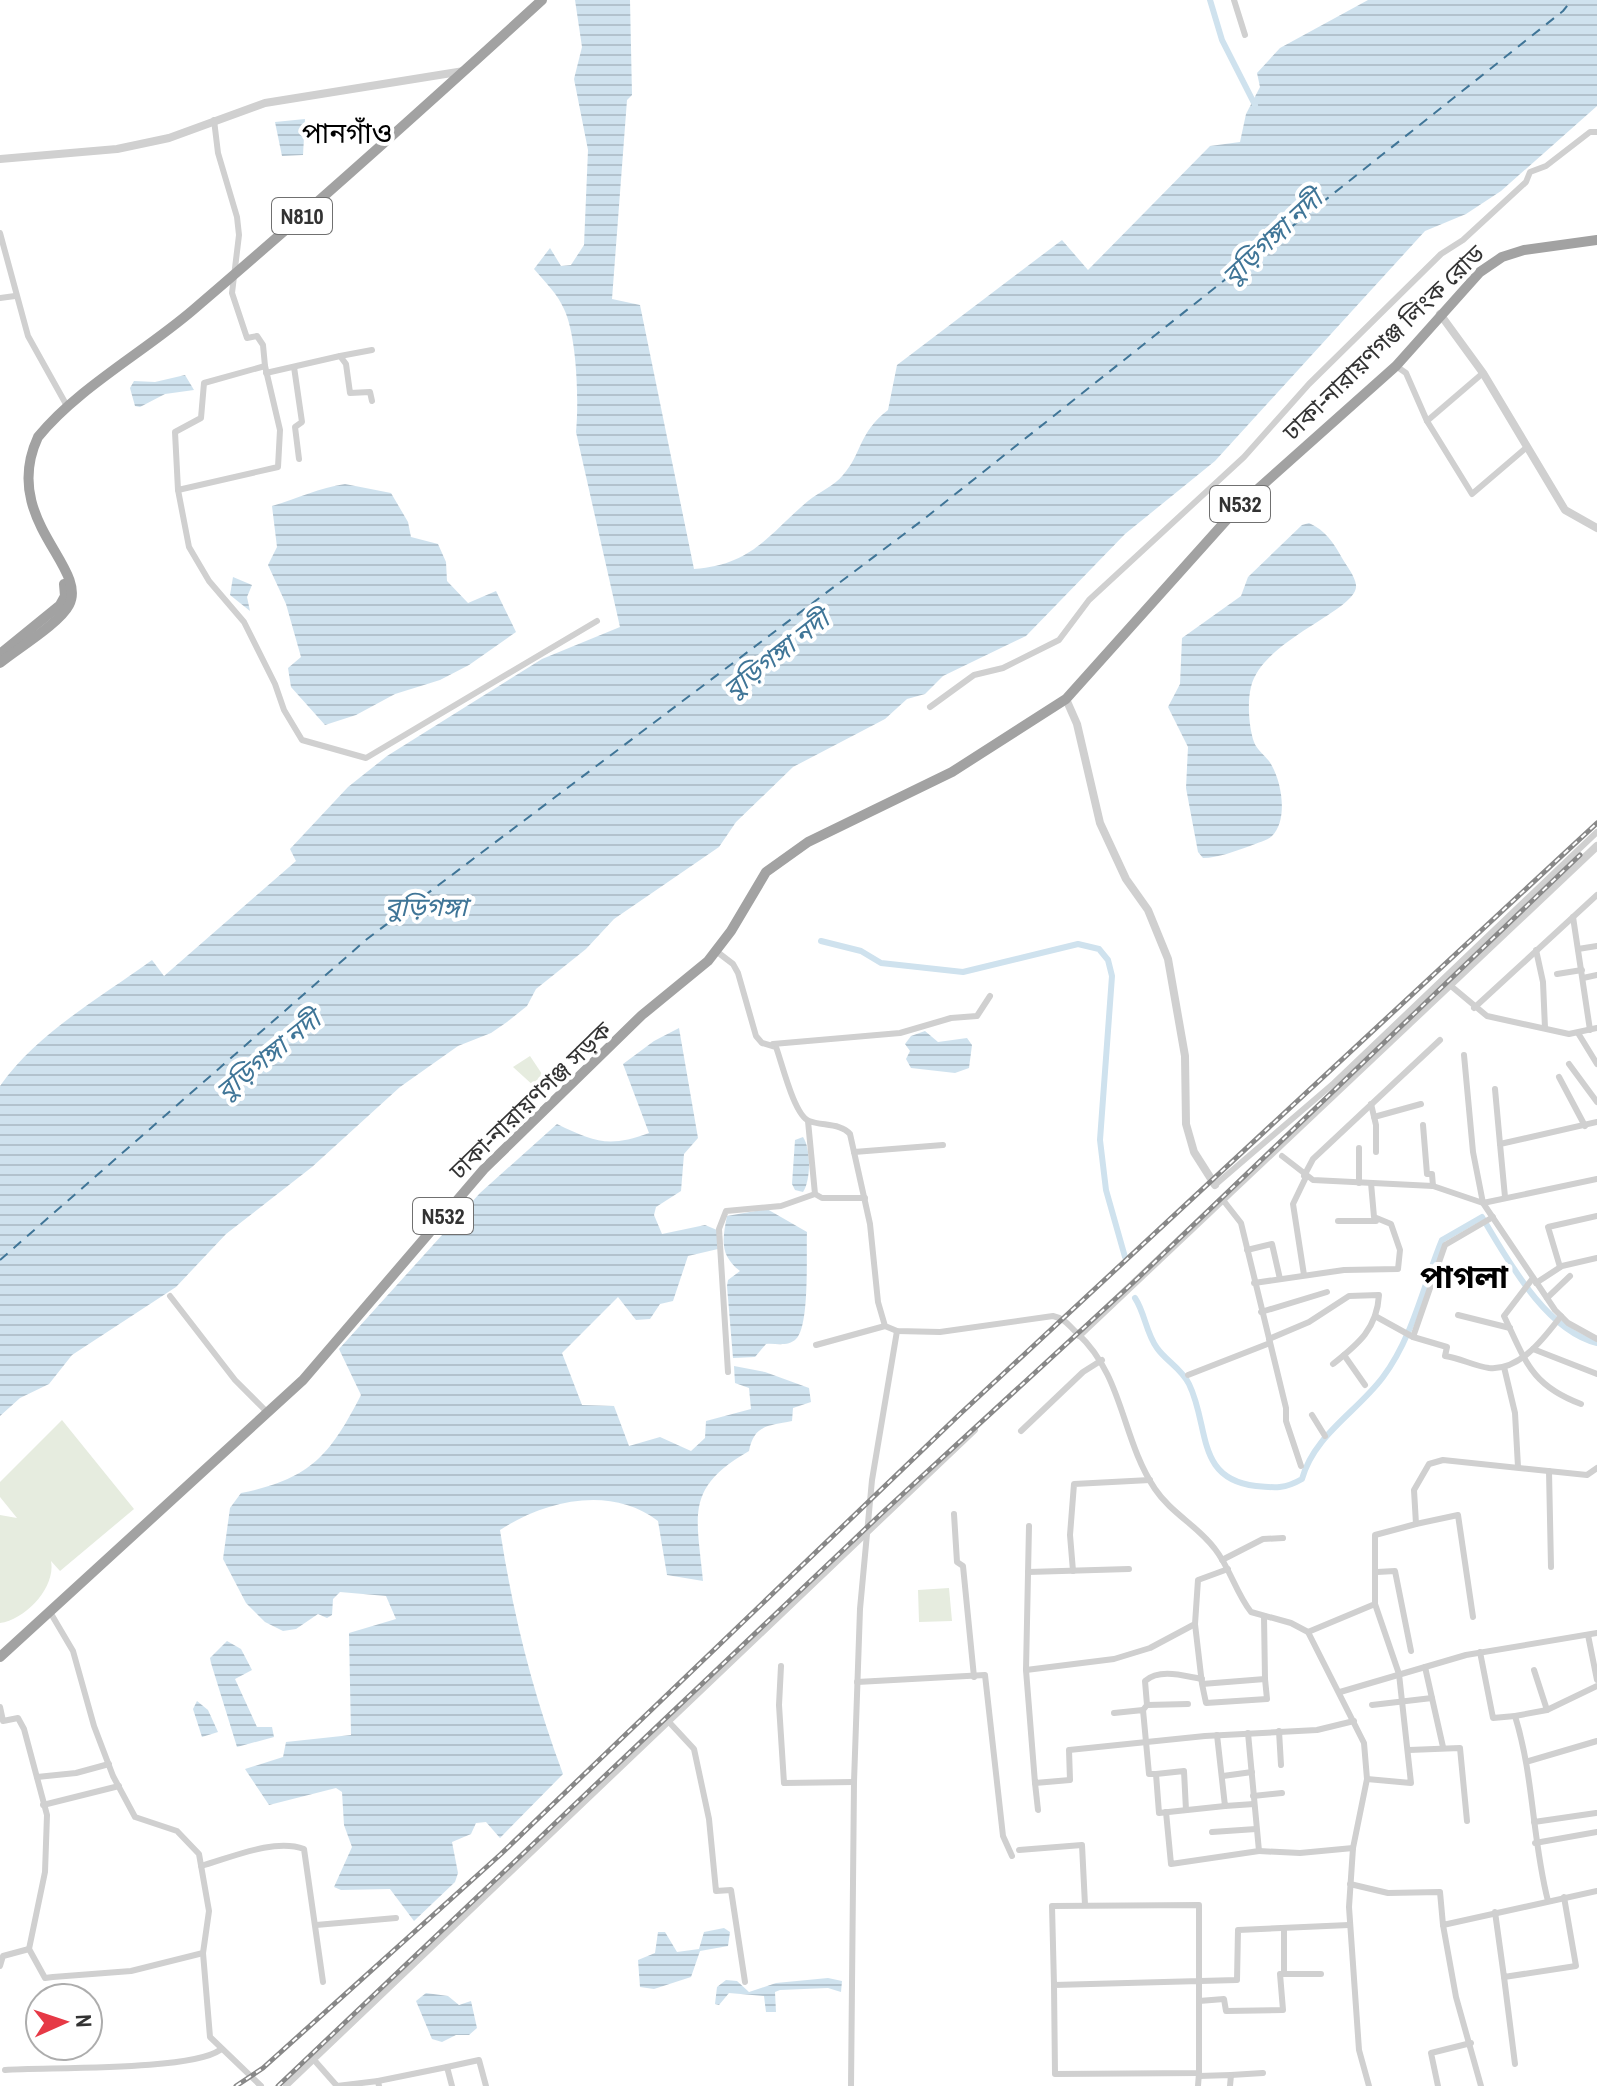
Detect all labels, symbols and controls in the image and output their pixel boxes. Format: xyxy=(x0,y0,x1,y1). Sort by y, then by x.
district label: পানগাঁও xyxy=(302,114,392,152)
water label: বুড়িগঙ্গা নদী xyxy=(1214,178,1334,293)
road number: N810 xyxy=(272,198,332,234)
street label: ঢাকা-নারায়ণগঞ্জ লিংক রোড xyxy=(1275,237,1491,447)
road number: N532 xyxy=(1210,486,1270,522)
water label: বুড়িগঙ্গা নদী xyxy=(716,598,840,706)
water label: বুড়িগঙ্গা xyxy=(385,889,472,924)
water label: বুড়িগঙ্গা নদী xyxy=(208,999,332,1108)
street label: ঢাকা-নারায়ণগঞ্জ সড়ক xyxy=(441,1014,619,1187)
road number: N532 xyxy=(413,1198,473,1234)
district label: পাগলা xyxy=(1420,1255,1509,1298)
north arrow xyxy=(24,1982,104,2062)
text: N xyxy=(69,2014,99,2028)

